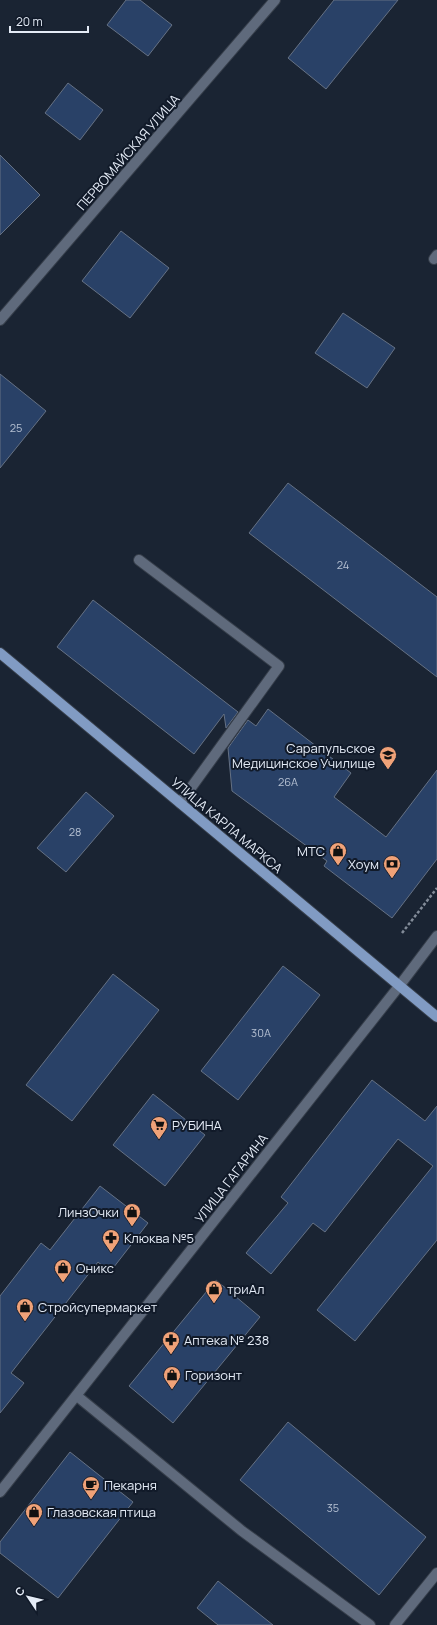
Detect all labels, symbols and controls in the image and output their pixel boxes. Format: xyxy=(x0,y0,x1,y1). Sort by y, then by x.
scale bar xyxy=(10,8,88,34)
text: 20 m xyxy=(16,13,43,30)
street label: ПЕРВОМАЙСКАЯ УЛИЦА xyxy=(73,90,183,214)
house number: 25 xyxy=(10,420,22,435)
house number: 24 xyxy=(337,557,349,572)
place label: Сарапульское Медицинское Училище xyxy=(232,739,375,772)
school or university icon: Сарапульское Медицинское Училище xyxy=(378,745,398,770)
street label: УЛИЦА КАРЛА МАРКСА xyxy=(167,773,287,877)
house number: 26А xyxy=(278,774,298,789)
house number: 28 xyxy=(69,824,81,839)
shop icon: МТС xyxy=(328,841,348,866)
place label: МТС xyxy=(297,842,325,860)
bank icon: Хоум xyxy=(382,854,402,879)
place label: Хоум xyxy=(348,855,379,873)
house number: 30А xyxy=(251,1025,271,1040)
supermarket icon: РУБИНА xyxy=(149,1115,169,1140)
place label: РУБИНА xyxy=(172,1116,222,1134)
street label: УЛИЦА ГАГАРИНА xyxy=(190,1130,272,1226)
shop icon: ЛинзОчки xyxy=(122,1202,142,1227)
place label: ЛинзОчки xyxy=(58,1203,119,1221)
pharmacy icon: Клюква №5 xyxy=(101,1228,121,1253)
place label: Клюква №5 xyxy=(124,1229,194,1247)
shop icon: Оникс xyxy=(53,1258,73,1283)
place label: Оникс xyxy=(76,1259,114,1277)
shop icon: триАл xyxy=(204,1279,224,1304)
place label: триАл xyxy=(227,1280,264,1298)
shop icon: Стройсупермаркет xyxy=(15,1297,35,1322)
place label: Стройсупермаркет xyxy=(38,1298,158,1316)
pharmacy icon: Аптека № 238 xyxy=(161,1330,181,1355)
place label: Аптека № 238 xyxy=(184,1331,269,1349)
shop icon: Горизонт xyxy=(162,1365,182,1390)
place label: Горизонт xyxy=(185,1366,243,1384)
cafe icon: Пекарня xyxy=(81,1475,101,1500)
place label: Пекарня xyxy=(104,1476,157,1494)
house number: 35 xyxy=(327,1500,339,1515)
shop icon: Глазовская птица xyxy=(24,1502,44,1527)
place label: Глазовская птица xyxy=(47,1503,156,1521)
north arrow xyxy=(8,1577,48,1617)
text: С xyxy=(11,1583,28,1599)

